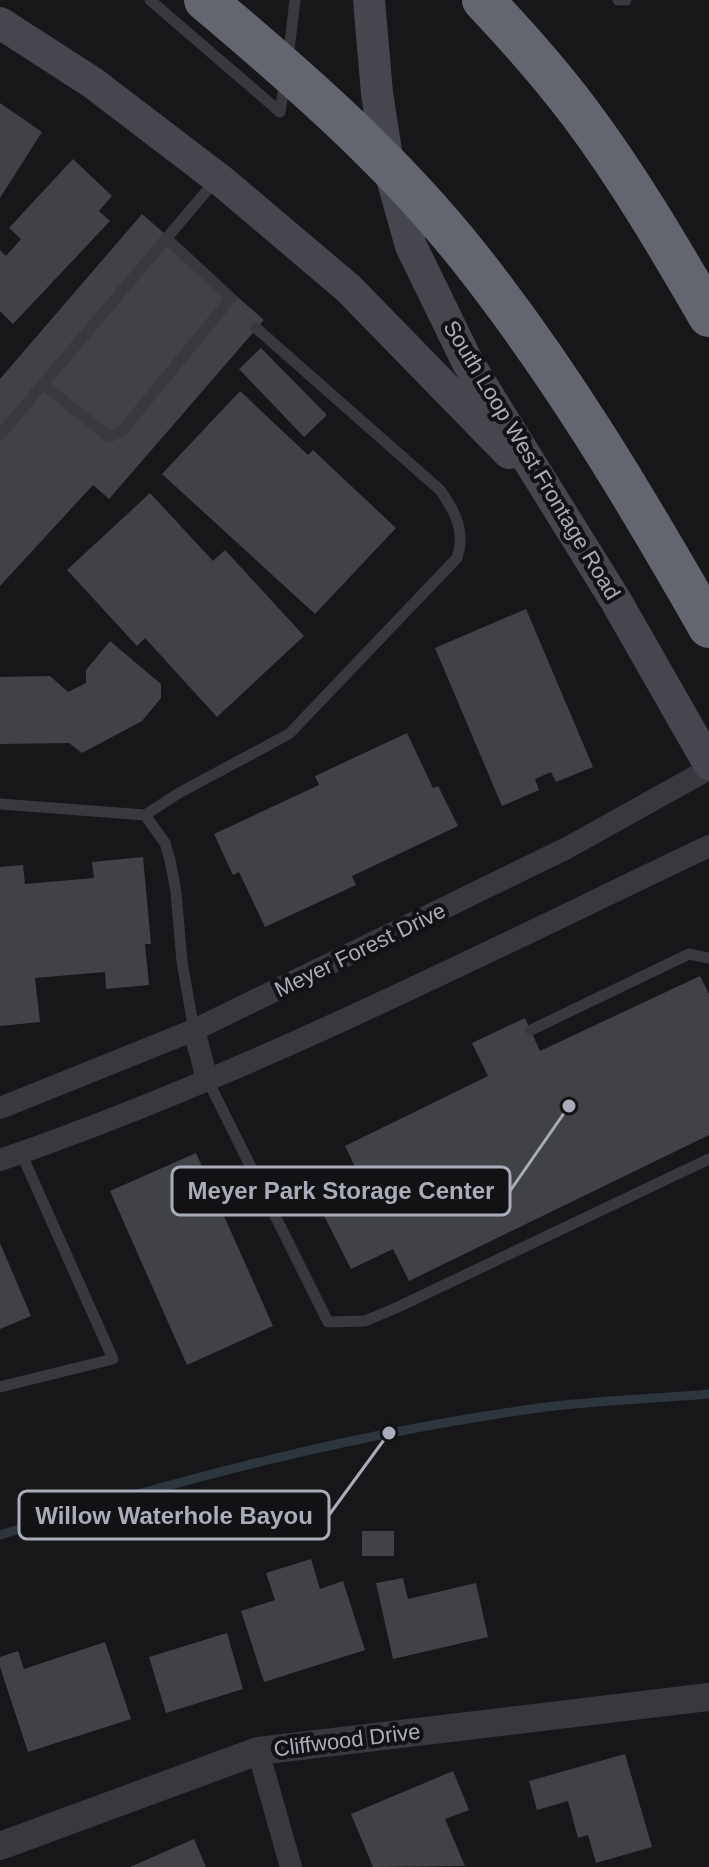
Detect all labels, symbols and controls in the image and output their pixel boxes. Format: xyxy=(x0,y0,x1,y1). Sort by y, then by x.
street label: South Loop West Frontage Road xyxy=(439,316,625,604)
street label: Meyer Forest Drive xyxy=(270,898,450,1002)
callout: Meyer Park Storage Center xyxy=(172,1167,510,1215)
text: Meyer Park Storage Center xyxy=(188,1177,494,1204)
callout: Willow Waterhole Bayou xyxy=(19,1491,329,1539)
text: Willow Waterhole Bayou xyxy=(35,1502,313,1529)
street label: Cliffwood Drive xyxy=(272,1719,422,1761)

